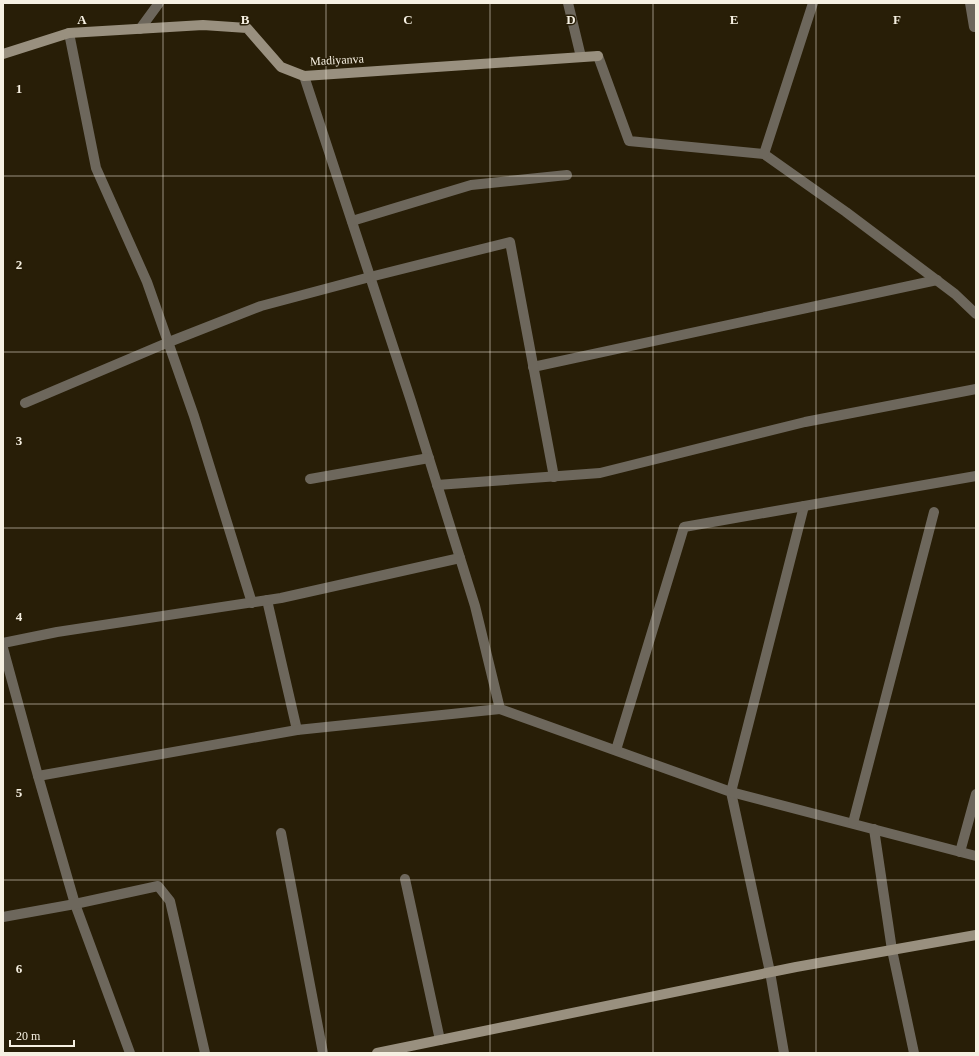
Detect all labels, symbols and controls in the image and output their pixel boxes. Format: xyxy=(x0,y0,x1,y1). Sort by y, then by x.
text: A xyxy=(77,12,87,27)
text: B xyxy=(241,12,250,27)
text: C xyxy=(403,12,413,27)
text: D xyxy=(566,12,576,27)
text: E xyxy=(730,12,738,27)
text: F xyxy=(893,12,901,27)
street label: Madiyanva xyxy=(310,52,365,68)
text: 1 xyxy=(16,81,22,96)
text: 2 xyxy=(16,257,22,272)
text: 3 xyxy=(16,433,23,448)
text: 4 xyxy=(16,609,23,624)
text: 5 xyxy=(16,785,23,800)
text: 6 xyxy=(16,961,23,976)
scale bar xyxy=(10,1022,74,1048)
text: 20 m xyxy=(16,1029,41,1043)

